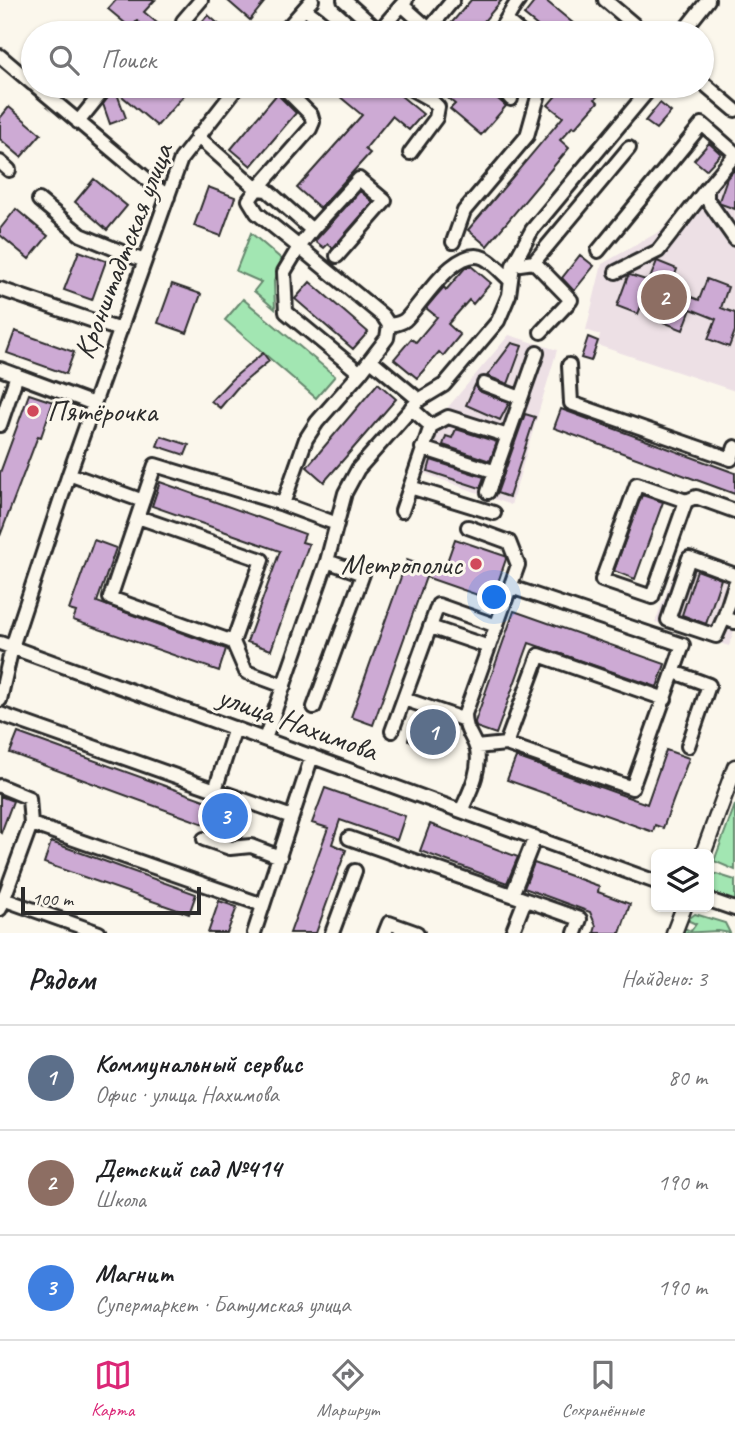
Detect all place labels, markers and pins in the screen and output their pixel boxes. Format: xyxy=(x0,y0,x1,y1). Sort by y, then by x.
pin: 2 xyxy=(641,271,687,323)
place label: Пятёрочка xyxy=(47,392,159,430)
marker: Пятёрочка xyxy=(25,403,41,419)
place label: Метрополис xyxy=(341,545,463,583)
marker: Метрополис xyxy=(468,556,484,572)
pin: 1 xyxy=(410,706,456,758)
pin: 3 xyxy=(202,790,248,842)

